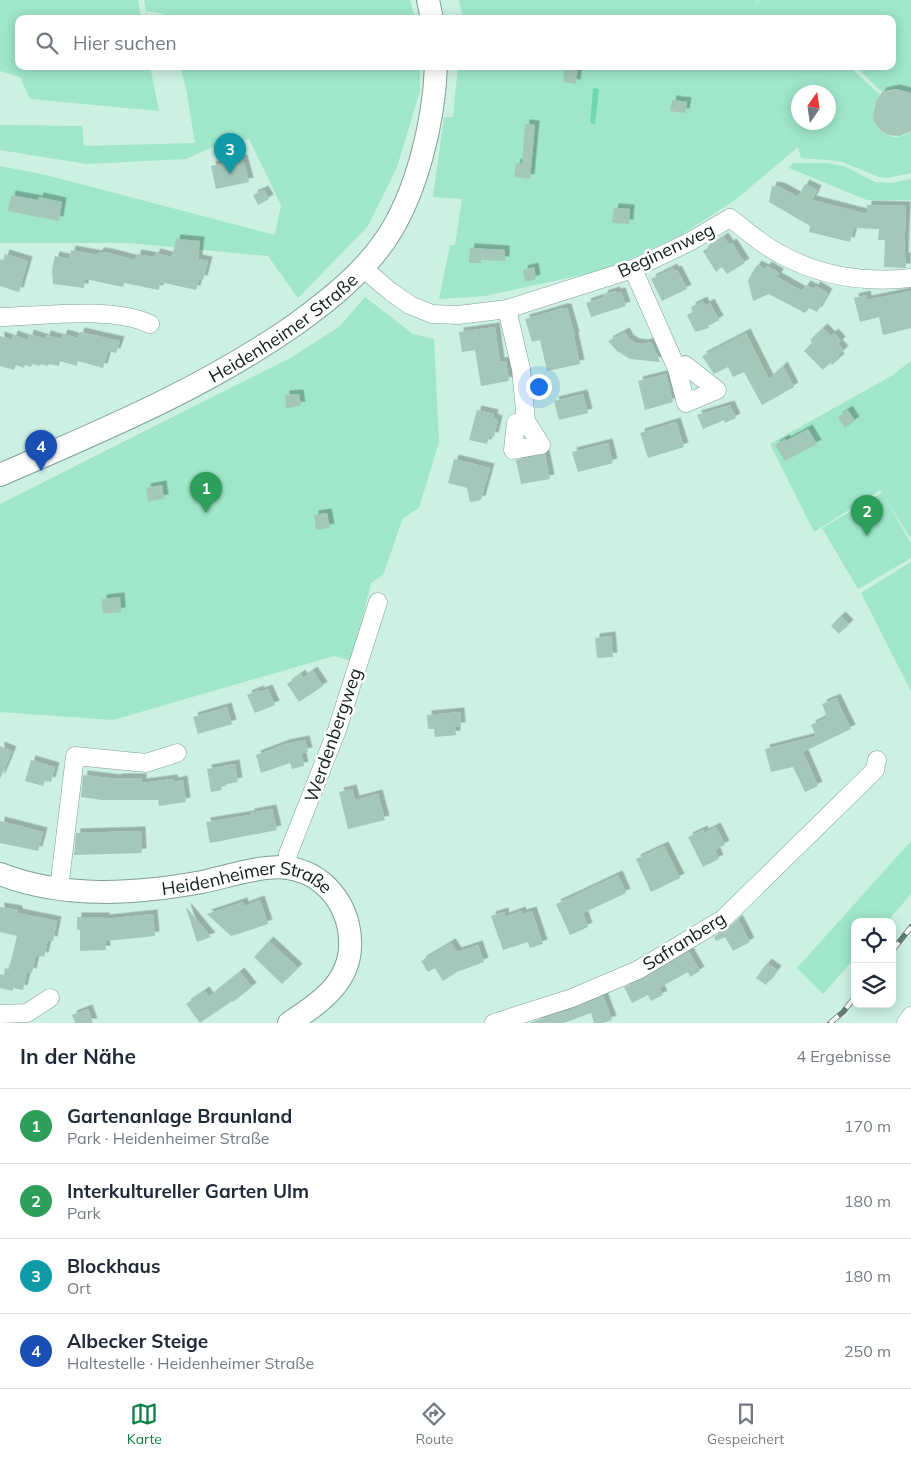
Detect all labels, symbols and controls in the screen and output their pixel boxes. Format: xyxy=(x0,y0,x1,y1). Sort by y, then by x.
search box xyxy=(15,15,896,70)
icon: search xyxy=(33,29,61,57)
text: Hier suchen xyxy=(73,31,177,55)
north arrow xyxy=(791,85,836,130)
pin: 3 xyxy=(214,133,246,174)
street label: Beginenweg xyxy=(614,218,718,282)
street label: Heidenheimer Straße xyxy=(204,268,362,387)
your location xyxy=(526,374,552,400)
pin: 4 xyxy=(25,430,57,471)
pin: 1 xyxy=(190,472,222,513)
pin: 2 xyxy=(851,495,883,536)
street label: Werdenbergweg xyxy=(299,665,367,805)
street label: Heidenheimer Straße xyxy=(160,856,338,900)
street label: Safranberg xyxy=(638,906,730,976)
map controls xyxy=(851,918,896,1008)
button: locate xyxy=(851,918,896,963)
button: layers xyxy=(851,963,896,1008)
text: In der Nähe xyxy=(20,1043,136,1069)
text: 4 Ergebnisse xyxy=(796,1046,891,1066)
text: Gartenanlage Braunland xyxy=(67,1104,292,1128)
text: 1 xyxy=(31,1116,41,1136)
text: 170 m xyxy=(844,1116,891,1136)
text: Park · Heidenheimer Straße xyxy=(67,1128,270,1148)
text: Interkultureller Garten Ulm xyxy=(67,1179,309,1203)
text: 2 xyxy=(31,1191,41,1211)
text: 180 m xyxy=(844,1191,891,1211)
text: Park xyxy=(67,1203,101,1223)
text: Blockhaus xyxy=(67,1254,160,1278)
text: 3 xyxy=(31,1266,41,1286)
text: 180 m xyxy=(844,1266,891,1286)
text: Ort xyxy=(67,1278,91,1298)
text: Albecker Steige xyxy=(67,1329,208,1353)
text: 4 xyxy=(31,1341,41,1361)
text: 250 m xyxy=(844,1341,891,1361)
text: Haltestelle · Heidenheimer Straße xyxy=(67,1353,314,1373)
tab: Karte xyxy=(127,1400,162,1448)
tab: Route xyxy=(415,1400,453,1448)
tab: Gespeichert xyxy=(707,1400,784,1448)

